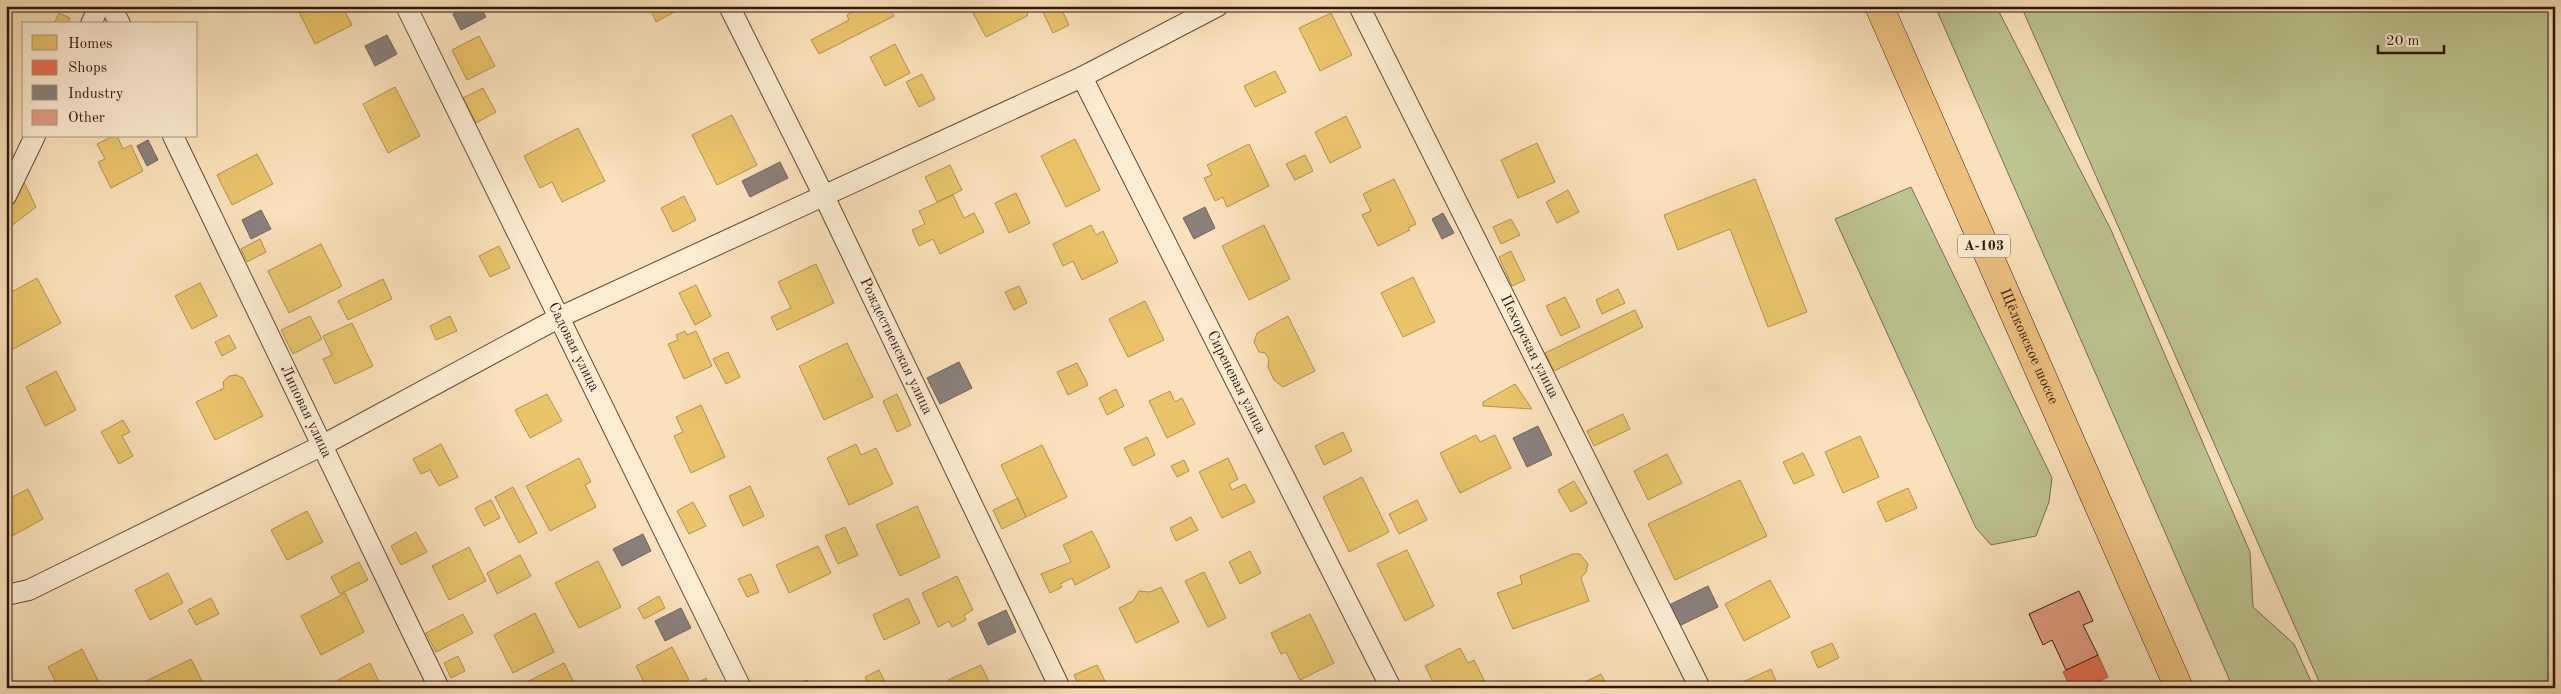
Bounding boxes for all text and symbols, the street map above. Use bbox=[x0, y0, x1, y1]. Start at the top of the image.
legend bbox=[22, 22, 198, 138]
scale bar bbox=[2378, 22, 2445, 54]
text: 20 m bbox=[2386, 34, 2420, 49]
text: Homes bbox=[68, 37, 113, 52]
text: Shops bbox=[68, 61, 107, 76]
text: Industry bbox=[68, 87, 124, 102]
text: Other bbox=[68, 111, 105, 126]
road number: А-103 bbox=[1958, 235, 2010, 258]
street label: Рождественская улица bbox=[857, 275, 935, 417]
street label: Щёлковское шоссе bbox=[1997, 286, 2061, 407]
street label: Пехорская улица bbox=[1497, 293, 1562, 401]
street label: Садовая улица bbox=[545, 300, 602, 395]
street label: Сиреневая улица bbox=[1204, 328, 1269, 437]
street label: Липовая улица bbox=[277, 363, 335, 461]

